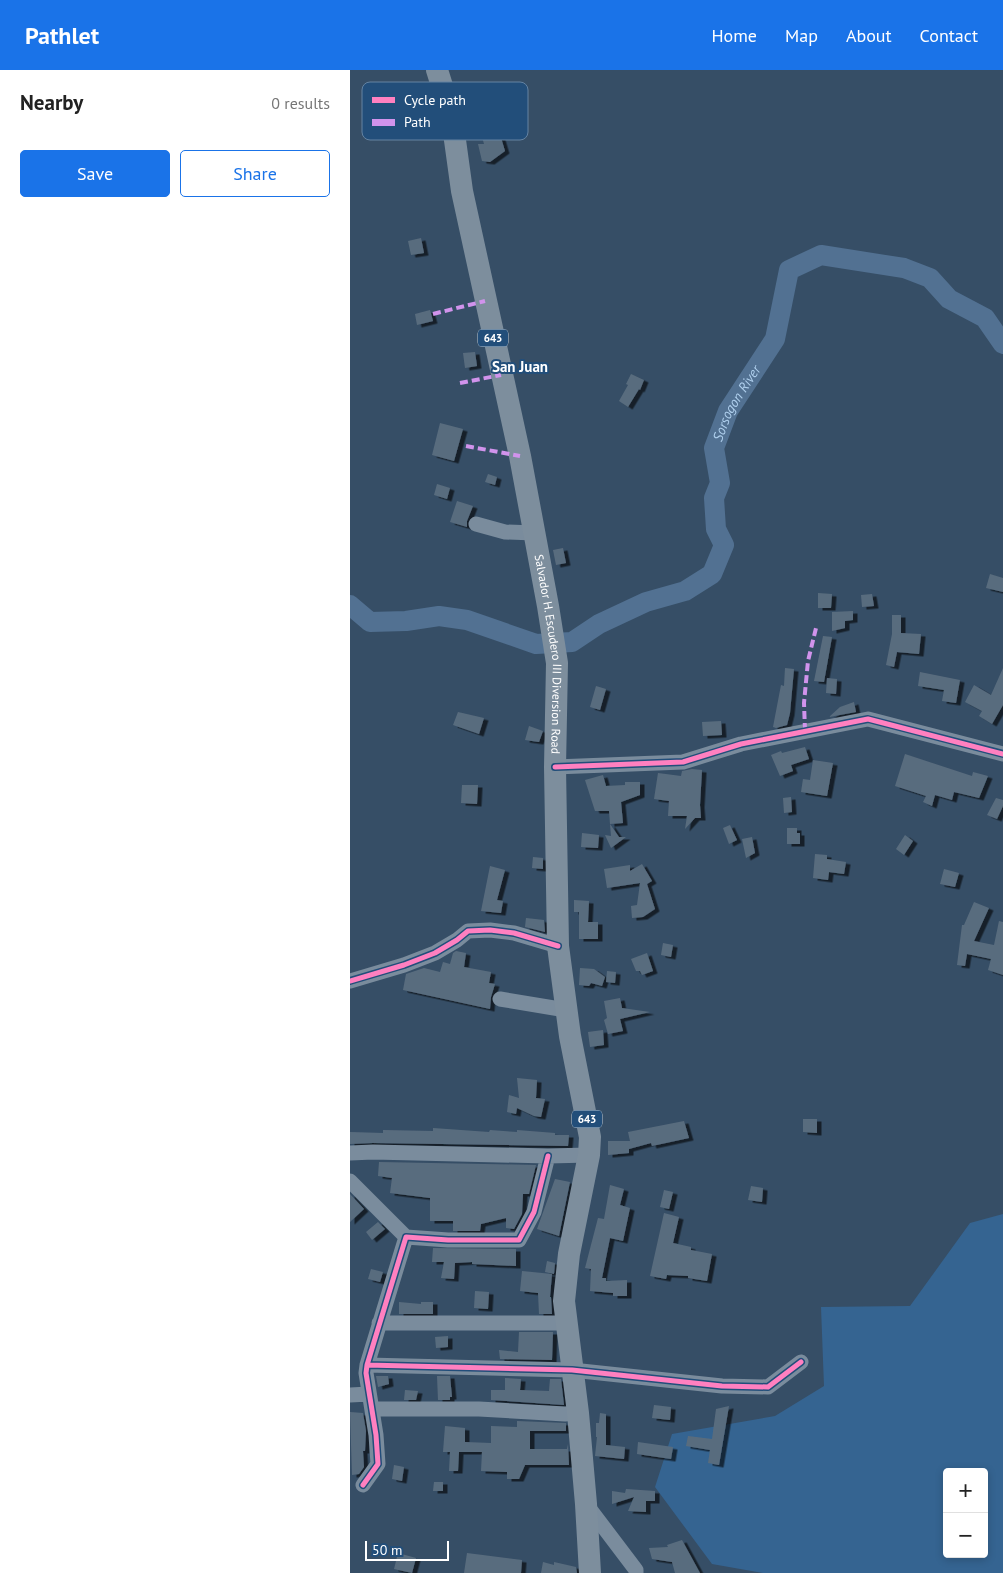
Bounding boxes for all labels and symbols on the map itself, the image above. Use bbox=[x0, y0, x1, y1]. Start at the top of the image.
legend bbox=[362, 82, 528, 140]
text: Cycle path bbox=[404, 91, 466, 109]
text: Path bbox=[404, 113, 431, 131]
road number: 643 bbox=[478, 330, 508, 346]
district label: San Juan bbox=[492, 357, 548, 376]
water label: Sorsogon River bbox=[708, 360, 765, 444]
street label: Salvador H. Escudero III Diversion Road bbox=[532, 553, 565, 754]
road number: 643 bbox=[572, 1110, 602, 1128]
scale bar bbox=[365, 1538, 449, 1561]

